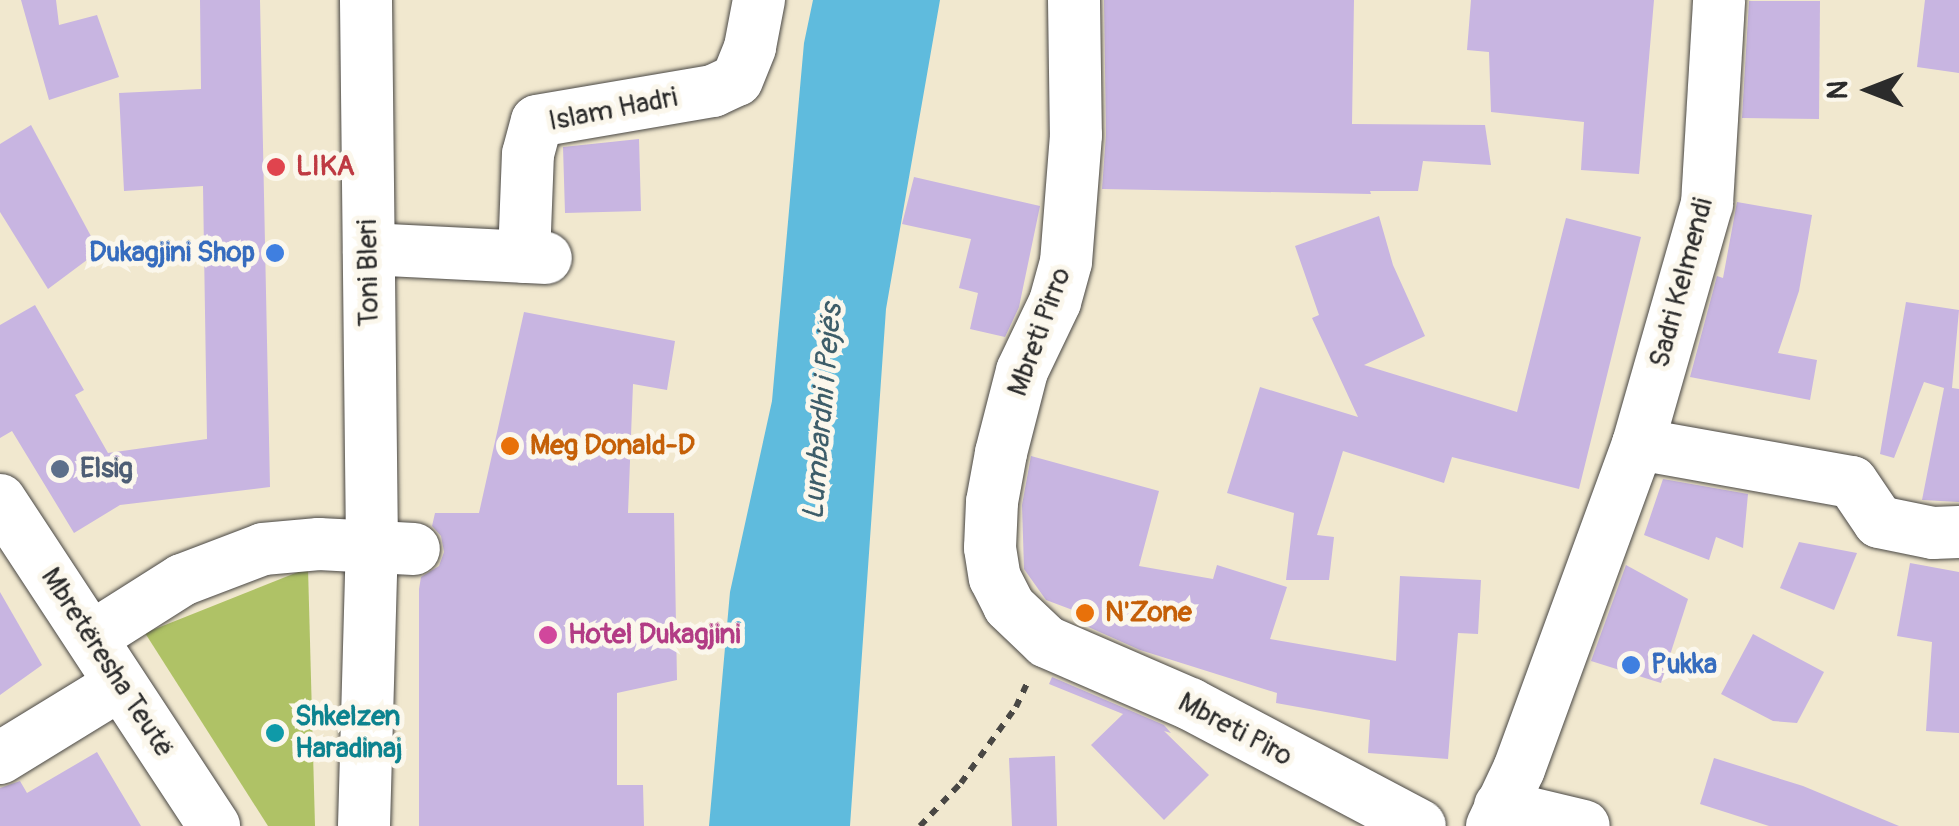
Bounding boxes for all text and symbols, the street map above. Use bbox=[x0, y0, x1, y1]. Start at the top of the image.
north arrow bbox=[1819, 40, 1919, 140]
street label: Islam Hadri bbox=[546, 81, 680, 139]
text: N bbox=[1821, 81, 1856, 99]
place label: LIKA bbox=[296, 150, 355, 184]
marker: LIKA bbox=[265, 156, 287, 178]
street label: Sadri Kelmendi bbox=[1643, 195, 1721, 371]
street label: Toni Bleri bbox=[351, 219, 387, 327]
place label: Dukagjini Shop bbox=[89, 236, 255, 270]
marker: Dukagjini Shop bbox=[264, 242, 286, 264]
street label: Mbreti Pirro bbox=[1001, 263, 1079, 401]
water label: Lumbardhi i Pejës bbox=[796, 302, 850, 522]
place label: Meg Donald-D bbox=[530, 429, 695, 463]
marker: Meg Donald-D bbox=[499, 435, 521, 457]
place label: Elsig bbox=[80, 452, 133, 486]
marker: Elsig bbox=[49, 458, 71, 480]
street label: Mbretëresha Teutë bbox=[33, 562, 181, 764]
place label: N'Zone bbox=[1105, 596, 1192, 630]
marker: N'Zone bbox=[1074, 602, 1096, 624]
place label: Hotel Dukagjini bbox=[568, 618, 740, 652]
marker: Hotel Dukagjini bbox=[537, 624, 559, 646]
place label: Pukka bbox=[1651, 648, 1717, 682]
marker: Pukka bbox=[1620, 654, 1642, 676]
street label: Mbreti Piro bbox=[1172, 686, 1298, 774]
place label: Shkelzen Haradinaj bbox=[295, 700, 402, 766]
marker: Shkelzen Haradinaj bbox=[264, 722, 286, 744]

